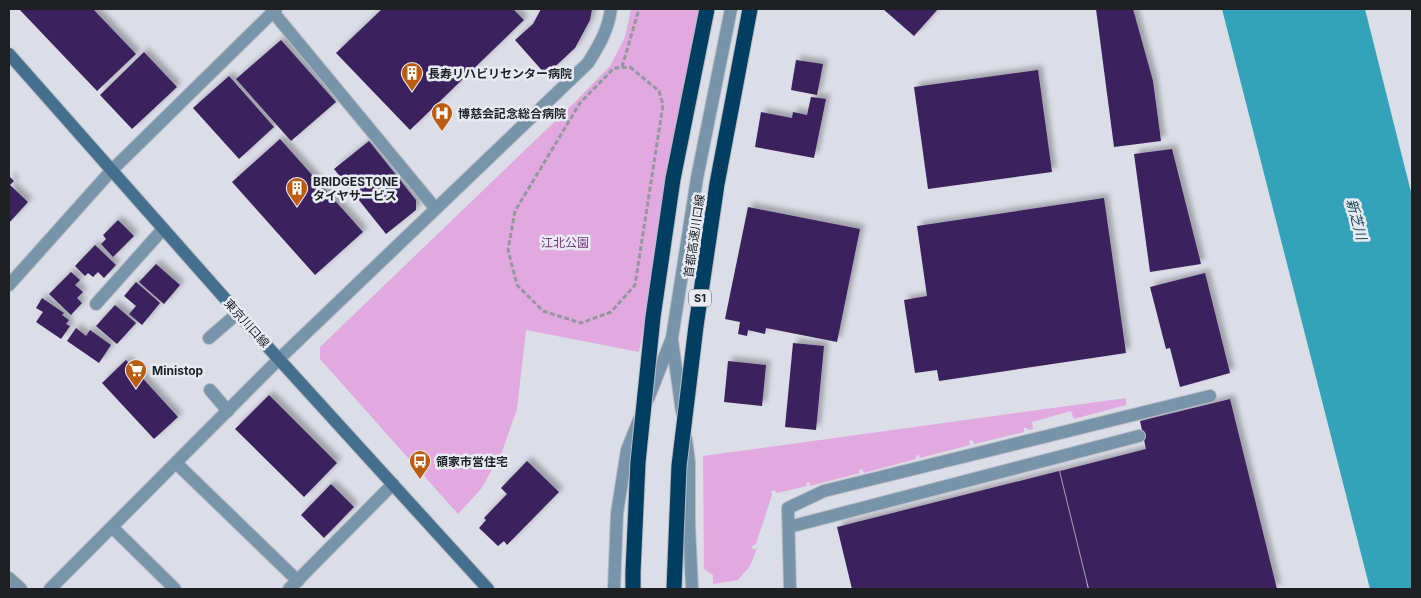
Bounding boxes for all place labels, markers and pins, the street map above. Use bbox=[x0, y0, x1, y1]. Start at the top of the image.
building icon: 長寿リハビリセンター病院 bbox=[400, 61, 424, 92]
place label: 長寿リハビリセンター病院 bbox=[428, 66, 572, 81]
hospital icon: 博慈会記念総合病院 bbox=[430, 101, 454, 132]
place label: 博慈会記念総合病院 bbox=[458, 106, 566, 121]
place label: BRIDGESTONE タイヤサービス bbox=[313, 174, 398, 203]
building icon: BRIDGESTONE タイヤサービス bbox=[285, 176, 309, 207]
supermarket icon: Ministop bbox=[124, 358, 148, 389]
place label: Ministop bbox=[152, 363, 204, 378]
bus stop icon: 領家市営住宅 bbox=[408, 449, 432, 480]
place label: 領家市営住宅 bbox=[436, 454, 508, 469]

